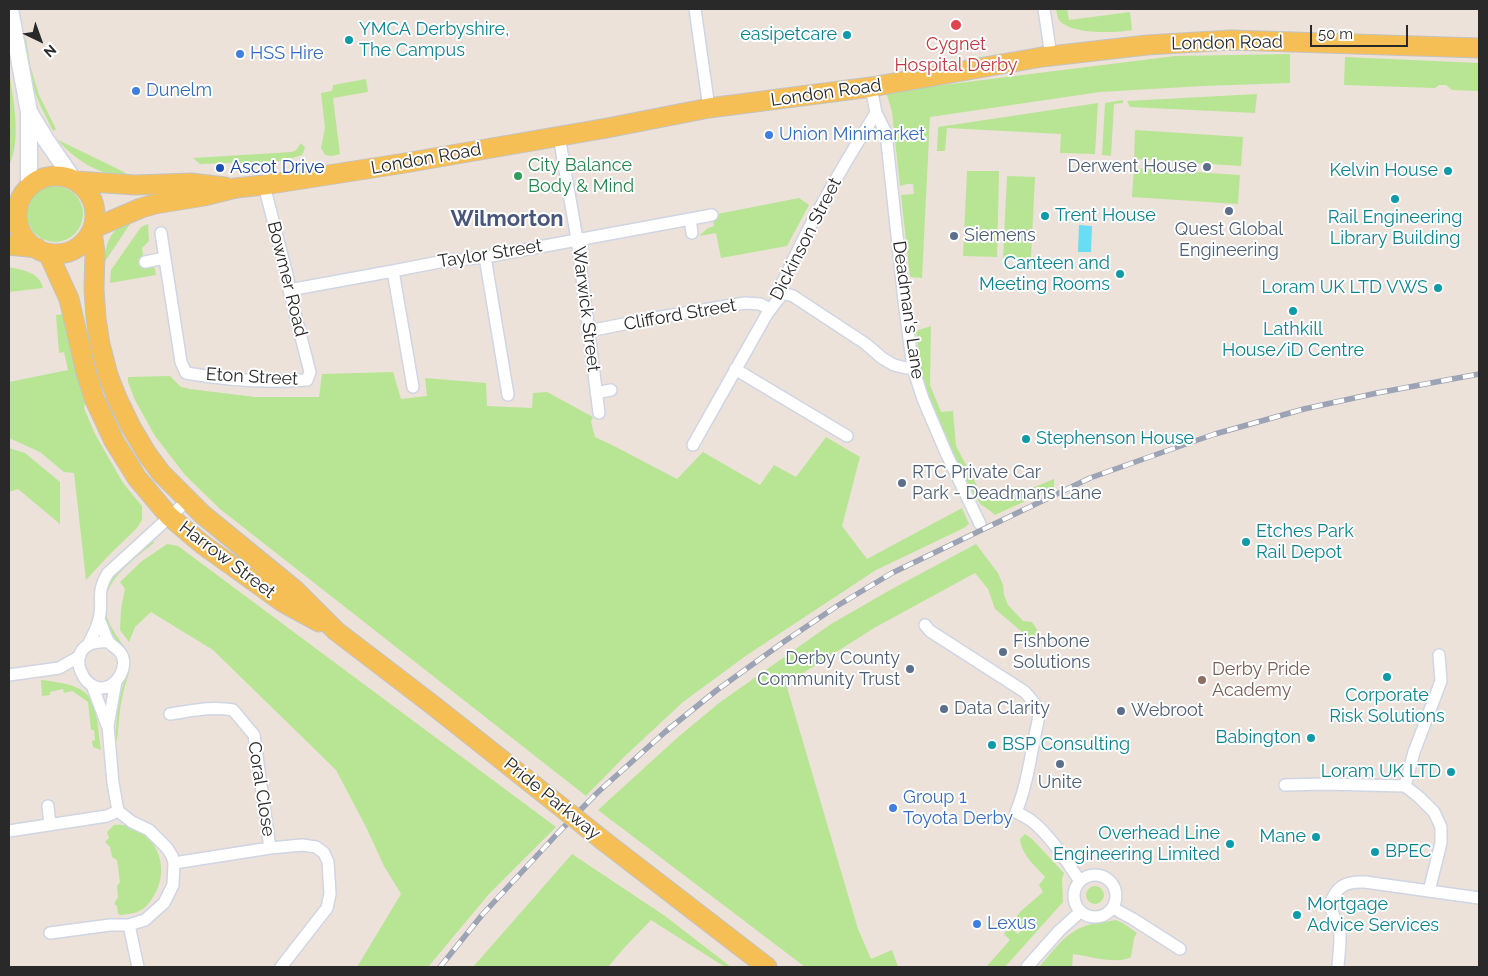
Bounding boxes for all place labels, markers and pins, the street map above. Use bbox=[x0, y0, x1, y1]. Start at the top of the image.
marker: Cygnet Hospital Derby bbox=[949, 18, 963, 32]
place label: YMCA Derbyshire, The Campus bbox=[359, 19, 509, 62]
place label: easipetcare bbox=[740, 24, 837, 46]
marker: easipetcare bbox=[841, 29, 853, 41]
marker: YMCA Derbyshire, The Campus bbox=[343, 34, 355, 46]
place label: Cygnet Hospital Derby bbox=[894, 34, 1018, 76]
place label: HSS Hire bbox=[250, 43, 324, 65]
marker: HSS Hire bbox=[234, 48, 246, 60]
place label: Dunelm bbox=[146, 80, 212, 102]
marker: Dunelm bbox=[130, 85, 142, 97]
place label: Union Minimarket bbox=[779, 124, 925, 146]
marker: Union Minimarket bbox=[763, 129, 775, 141]
place label: City Balance Body & Mind bbox=[528, 155, 634, 198]
place label: Derwent House bbox=[1068, 156, 1197, 178]
place label: Ascot Drive bbox=[230, 157, 325, 179]
place label: Kelvin House bbox=[1329, 160, 1438, 182]
marker: Derwent House bbox=[1201, 161, 1213, 173]
marker: Ascot Drive bbox=[214, 162, 226, 174]
marker: Kelvin House bbox=[1442, 165, 1454, 177]
marker: City Balance Body & Mind bbox=[512, 170, 524, 182]
marker: Rail Engineering Library Building bbox=[1389, 193, 1401, 205]
place label: Trent House bbox=[1055, 205, 1156, 227]
marker: Quest Global Engineering bbox=[1223, 205, 1235, 217]
place label: Rail Engineering Library Building bbox=[1328, 207, 1462, 250]
marker: Trent House bbox=[1039, 210, 1051, 222]
place label: Quest Global Engineering bbox=[1175, 219, 1283, 262]
place label: Siemens bbox=[964, 225, 1036, 247]
marker: Siemens bbox=[948, 230, 960, 242]
place label: Canteen and Meeting Rooms bbox=[979, 253, 1110, 296]
marker: Canteen and Meeting Rooms bbox=[1114, 268, 1126, 280]
place label: Loram UK LTD VWS bbox=[1261, 277, 1428, 299]
marker: Loram UK LTD VWS bbox=[1432, 282, 1444, 294]
marker: Lathkill House/iD Centre bbox=[1287, 305, 1299, 317]
place label: Lathkill House/iD Centre bbox=[1222, 319, 1364, 362]
place label: Stephenson House bbox=[1036, 428, 1194, 450]
marker: Stephenson House bbox=[1020, 433, 1032, 445]
place label: RTC Private Car Park - Deadmans Lane bbox=[912, 462, 1101, 504]
marker: RTC Private Car Park - Deadmans Lane bbox=[896, 477, 908, 489]
place label: Etches Park Rail Depot bbox=[1256, 521, 1354, 564]
marker: Etches Park Rail Depot bbox=[1240, 536, 1252, 548]
place label: Fishbone Solutions bbox=[1013, 631, 1090, 674]
marker: Fishbone Solutions bbox=[997, 646, 1009, 658]
place label: Derby County Community Trust bbox=[757, 648, 900, 691]
place label: Derby Pride Academy bbox=[1212, 659, 1310, 702]
marker: Derby County Community Trust bbox=[904, 663, 916, 675]
marker: Corporate Risk Solutions bbox=[1381, 671, 1393, 683]
marker: Derby Pride Academy bbox=[1196, 674, 1208, 686]
place label: Corporate Risk Solutions bbox=[1329, 685, 1445, 728]
place label: Data Clarity bbox=[954, 698, 1050, 720]
place label: Webroot bbox=[1131, 700, 1204, 722]
marker: Data Clarity bbox=[938, 703, 950, 715]
marker: Webroot bbox=[1115, 705, 1127, 717]
place label: Babington bbox=[1215, 727, 1301, 749]
marker: Babington bbox=[1305, 732, 1317, 744]
place label: BSP Consulting bbox=[1002, 734, 1130, 756]
marker: BSP Consulting bbox=[986, 739, 998, 751]
marker: Unite bbox=[1054, 758, 1066, 770]
place label: Loram UK LTD bbox=[1321, 761, 1441, 783]
marker: Loram UK LTD bbox=[1445, 766, 1457, 778]
place label: Unite bbox=[1038, 772, 1082, 794]
place label: Group 1 Toyota Derby bbox=[903, 787, 1013, 830]
marker: Group 1 Toyota Derby bbox=[887, 802, 899, 814]
place label: Overhead Line Engineering Limited bbox=[1053, 823, 1220, 866]
place label: Mane bbox=[1259, 826, 1306, 848]
marker: Mane bbox=[1310, 831, 1322, 843]
marker: Overhead Line Engineering Limited bbox=[1224, 838, 1236, 850]
place label: BPEC bbox=[1385, 841, 1431, 863]
marker: BPEC bbox=[1369, 846, 1381, 858]
place label: Mortgage Advice Services bbox=[1307, 894, 1439, 936]
marker: Mortgage Advice Services bbox=[1291, 909, 1303, 921]
place label: Lexus bbox=[987, 913, 1036, 935]
marker: Lexus bbox=[971, 918, 983, 930]

